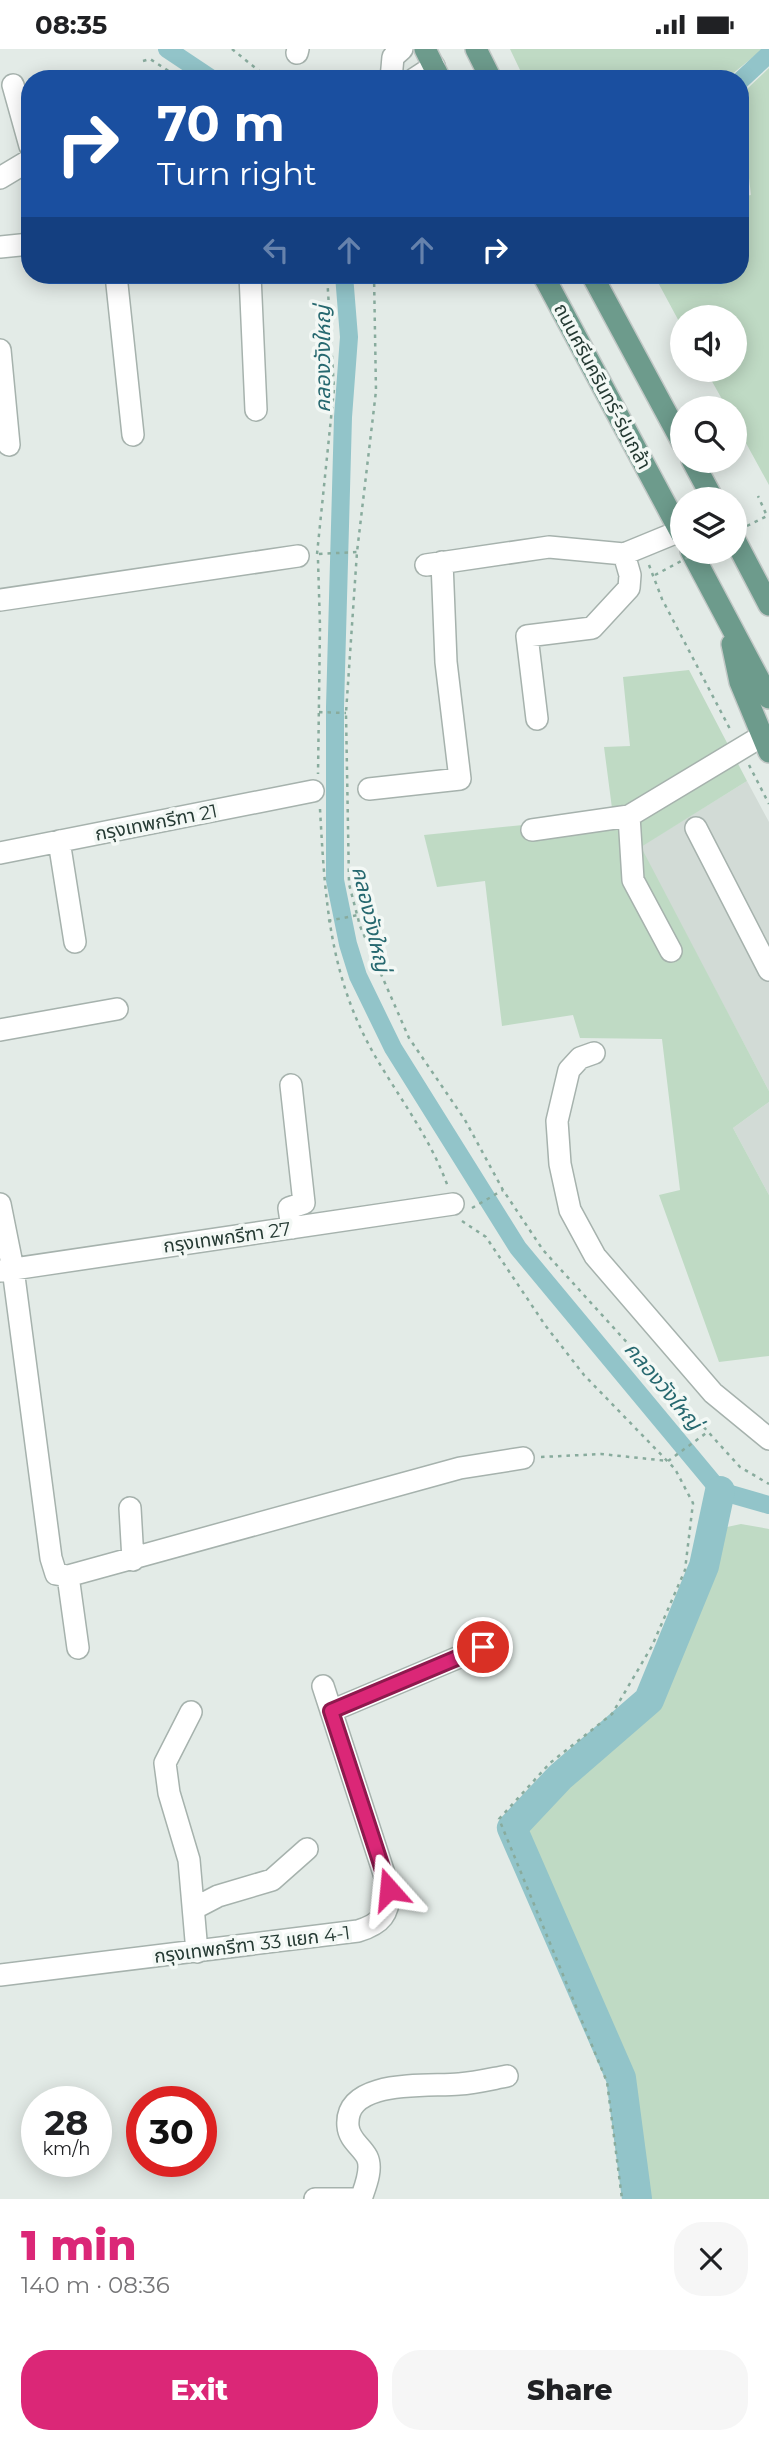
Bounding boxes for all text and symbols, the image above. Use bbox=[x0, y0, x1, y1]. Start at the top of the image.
text: 08:35 bbox=[35, 9, 107, 41]
text: 70 m bbox=[157, 94, 285, 153]
icon: right bbox=[42, 98, 133, 189]
text: Turn right bbox=[157, 154, 317, 193]
icon: left bbox=[257, 231, 295, 269]
icon: ahead bbox=[330, 231, 368, 269]
icon: ahead bbox=[403, 231, 441, 269]
icon: right bbox=[476, 231, 514, 269]
street label: ถนนศรีนครินทร์-ร่มเกล้า bbox=[549, 299, 656, 473]
water label: คลองวังใหญ่ bbox=[310, 302, 335, 413]
map controls bbox=[670, 305, 747, 564]
button: sound bbox=[670, 305, 747, 382]
button: search bbox=[670, 396, 747, 473]
button: layers bbox=[670, 487, 747, 564]
street label: กรุงเทพกรีฑา 21 bbox=[93, 799, 219, 846]
water label: คลองวังใหญ่ bbox=[347, 864, 396, 977]
street label: กรุงเทพกรีฑา 27 bbox=[162, 1217, 292, 1258]
water label: คลองวังใหญ่ bbox=[619, 1337, 709, 1437]
pin bbox=[453, 1617, 513, 1677]
icon: arrive bbox=[464, 1628, 502, 1666]
position arrow bbox=[352, 1852, 426, 1926]
street label: กรุงเทพกรีฑา 33 แยก 4-1 bbox=[153, 1921, 351, 1968]
speed limit sign: 30 bbox=[126, 2086, 217, 2177]
text: 28 bbox=[45, 2101, 88, 2144]
text: km/h bbox=[42, 2138, 91, 2160]
text: 1 min bbox=[21, 2219, 137, 2271]
button: close bbox=[674, 2222, 748, 2296]
text: 140 m · 08:36 bbox=[21, 2271, 170, 2299]
button: Exit bbox=[21, 2350, 378, 2430]
button: Share bbox=[392, 2350, 748, 2430]

